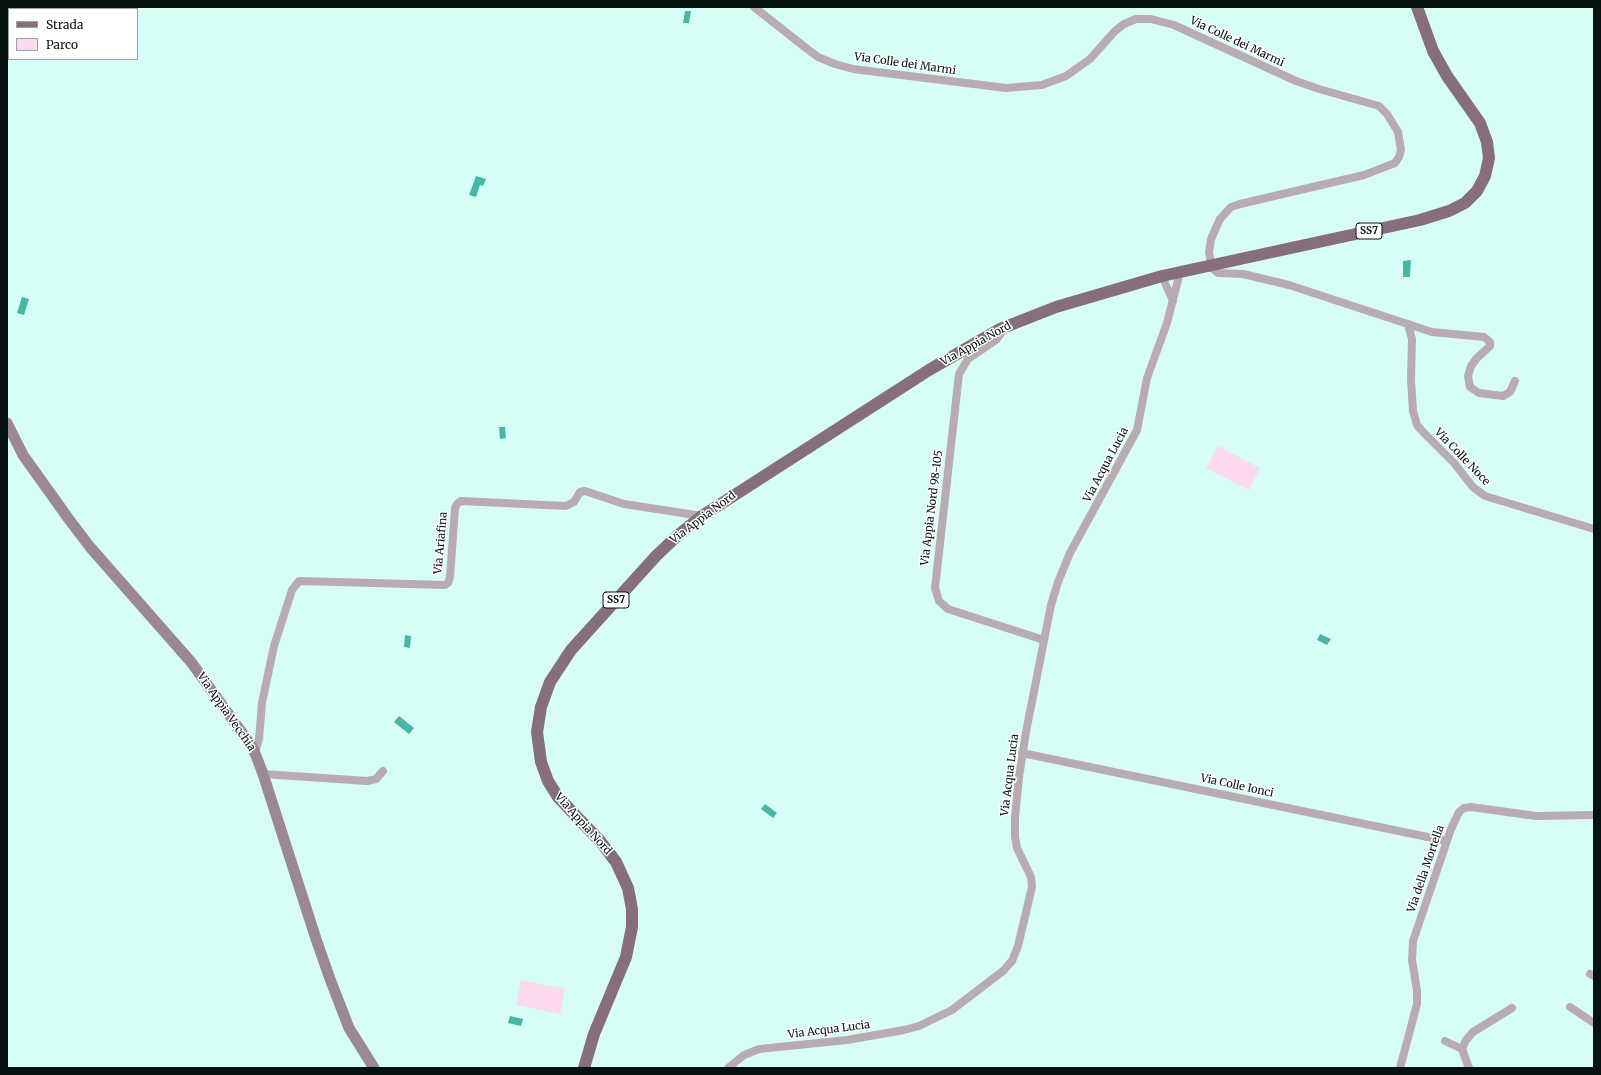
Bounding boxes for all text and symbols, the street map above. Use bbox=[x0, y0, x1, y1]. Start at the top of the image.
legend bbox=[8, 8, 138, 60]
street label: Via Colle dei Marmi bbox=[1188, 14, 1286, 70]
text: Strada bbox=[46, 17, 83, 32]
text: Parco bbox=[46, 37, 78, 52]
street label: Via Colle dei Marmi bbox=[853, 50, 957, 78]
road number: SS7 bbox=[1356, 223, 1382, 239]
street label: Via Appia Nord bbox=[938, 319, 1014, 369]
street label: Via Acqua Lucia bbox=[1081, 425, 1131, 505]
street label: Via Colle Noce bbox=[1431, 426, 1493, 488]
street label: Via Appia Nord 98-105 bbox=[918, 449, 946, 567]
street label: Via Appia Nord bbox=[668, 489, 738, 547]
street label: Via Ariafina bbox=[432, 511, 450, 575]
road number: SS7 bbox=[603, 592, 629, 608]
street label: Via Appia Vecchia bbox=[194, 670, 258, 754]
street label: Via Acqua Lucia bbox=[998, 733, 1022, 817]
street label: Via Colle Ionci bbox=[1199, 772, 1275, 800]
street label: Via Appia Nord bbox=[552, 790, 614, 858]
street label: Via della Mortella bbox=[1405, 823, 1447, 915]
street label: Via Acqua Lucia bbox=[787, 1018, 871, 1042]

